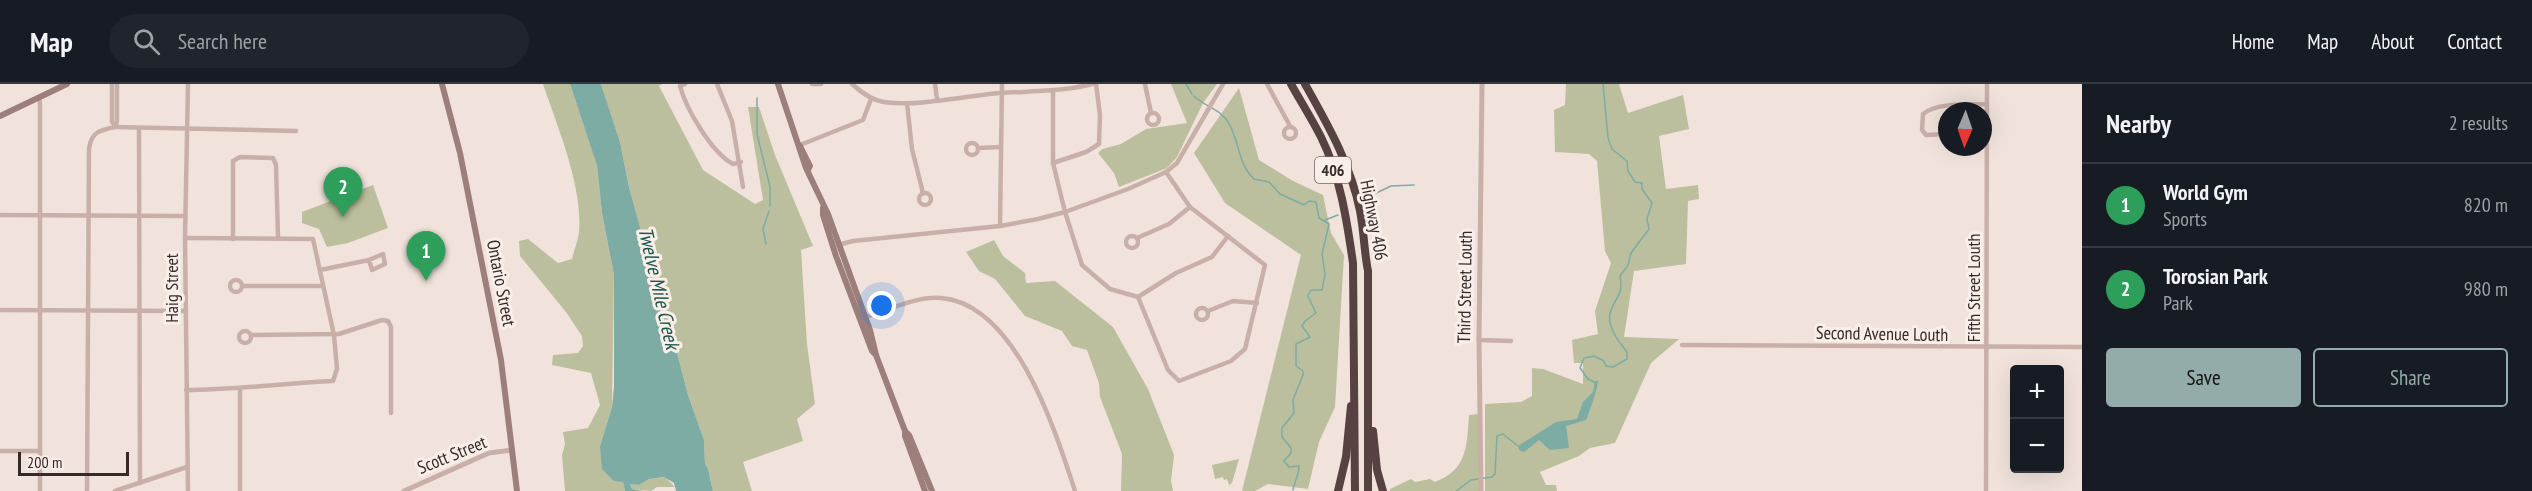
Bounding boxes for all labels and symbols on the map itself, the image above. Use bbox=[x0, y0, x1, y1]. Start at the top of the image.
north arrow bbox=[1938, 102, 1992, 156]
road number: 406 bbox=[1315, 157, 1351, 183]
pin: 2 bbox=[324, 168, 362, 217]
street label: Highway 406 bbox=[1355, 178, 1394, 262]
water label: Twelve Mile Creek bbox=[632, 224, 686, 354]
street label: Third Street Louth bbox=[1452, 230, 1477, 344]
pin: 1 bbox=[406, 232, 446, 281]
street label: Fifth Street Louth bbox=[1962, 234, 1985, 342]
street label: Ontario Street bbox=[482, 238, 521, 328]
street label: Haig Street bbox=[160, 253, 183, 323]
your location bbox=[867, 291, 896, 320]
street label: Second Avenue Louth bbox=[1816, 321, 1948, 346]
street label: Scott Street bbox=[414, 430, 490, 479]
scale bar bbox=[18, 449, 129, 476]

